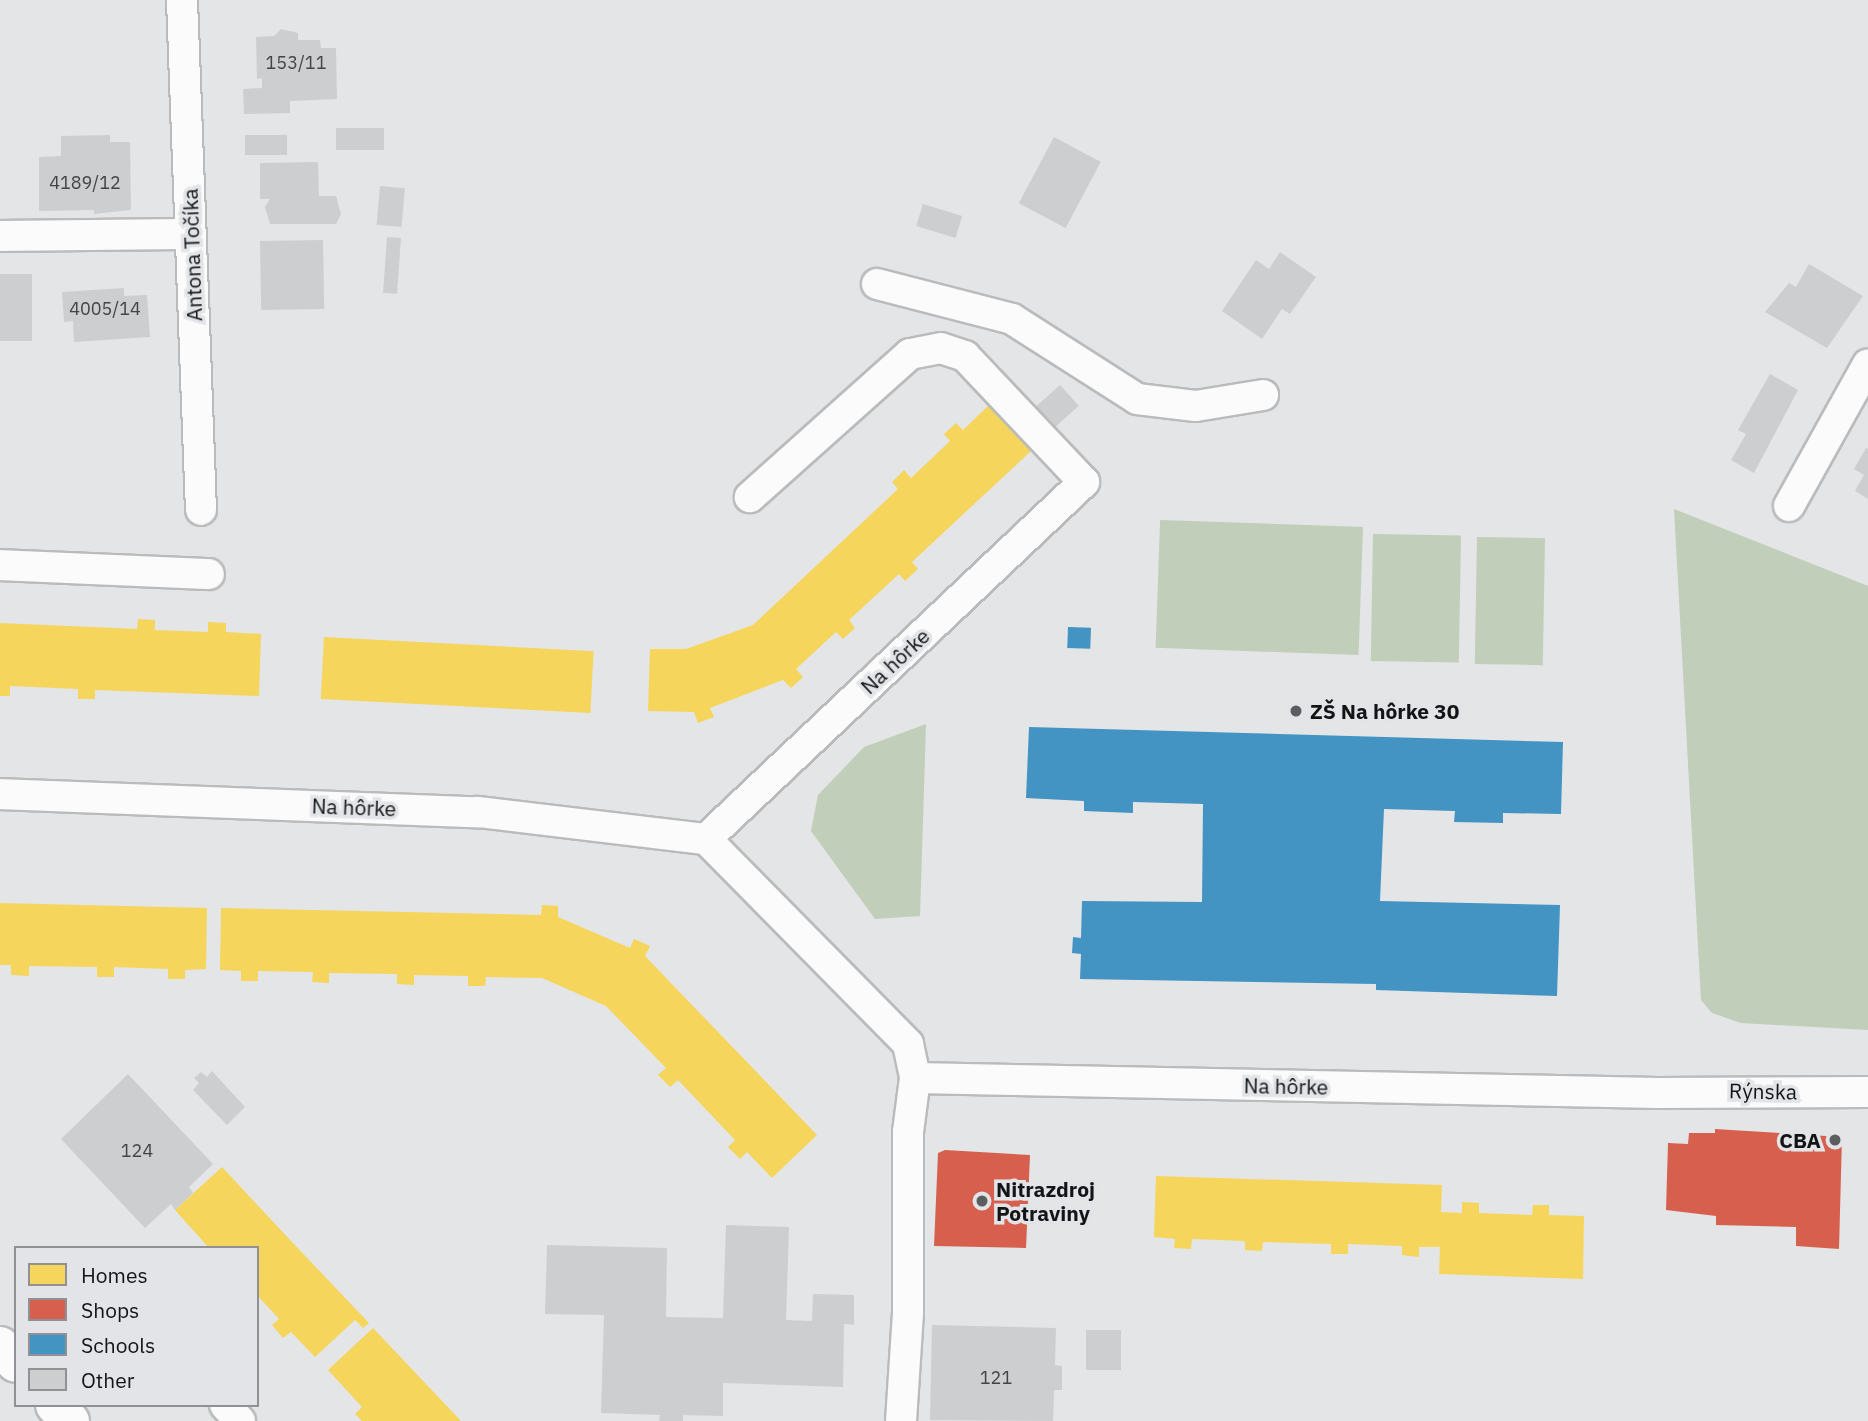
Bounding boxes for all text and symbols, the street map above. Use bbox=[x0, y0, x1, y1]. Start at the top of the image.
house number: 153/11 bbox=[266, 52, 326, 74]
house number: 4189/12 bbox=[49, 172, 121, 194]
street label: Antona Točíka bbox=[177, 188, 207, 322]
house number: 4005/14 bbox=[69, 298, 141, 320]
street label: Na hôrke bbox=[855, 623, 935, 699]
place label: ZŠ Na hôrke 30 bbox=[1310, 698, 1459, 724]
marker: ZŠ Na hôrke 30 bbox=[1288, 703, 1304, 719]
street label: Na hôrke bbox=[311, 793, 397, 821]
street label: Na hôrke bbox=[1243, 1073, 1329, 1099]
street label: Rýnska bbox=[1729, 1078, 1797, 1104]
place label: CBA bbox=[1779, 1127, 1821, 1153]
marker: CBA bbox=[1827, 1132, 1843, 1148]
house number: 124 bbox=[121, 1140, 153, 1162]
place label: Nitrazdroj Potraviny bbox=[996, 1176, 1095, 1226]
marker: Nitrazdroj Potraviny bbox=[974, 1193, 990, 1209]
legend bbox=[14, 1246, 259, 1407]
text: Homes bbox=[81, 1261, 148, 1289]
text: Shops bbox=[81, 1296, 139, 1324]
text: Schools bbox=[81, 1331, 155, 1359]
text: Other bbox=[81, 1366, 134, 1394]
house number: 121 bbox=[980, 1367, 1012, 1389]

